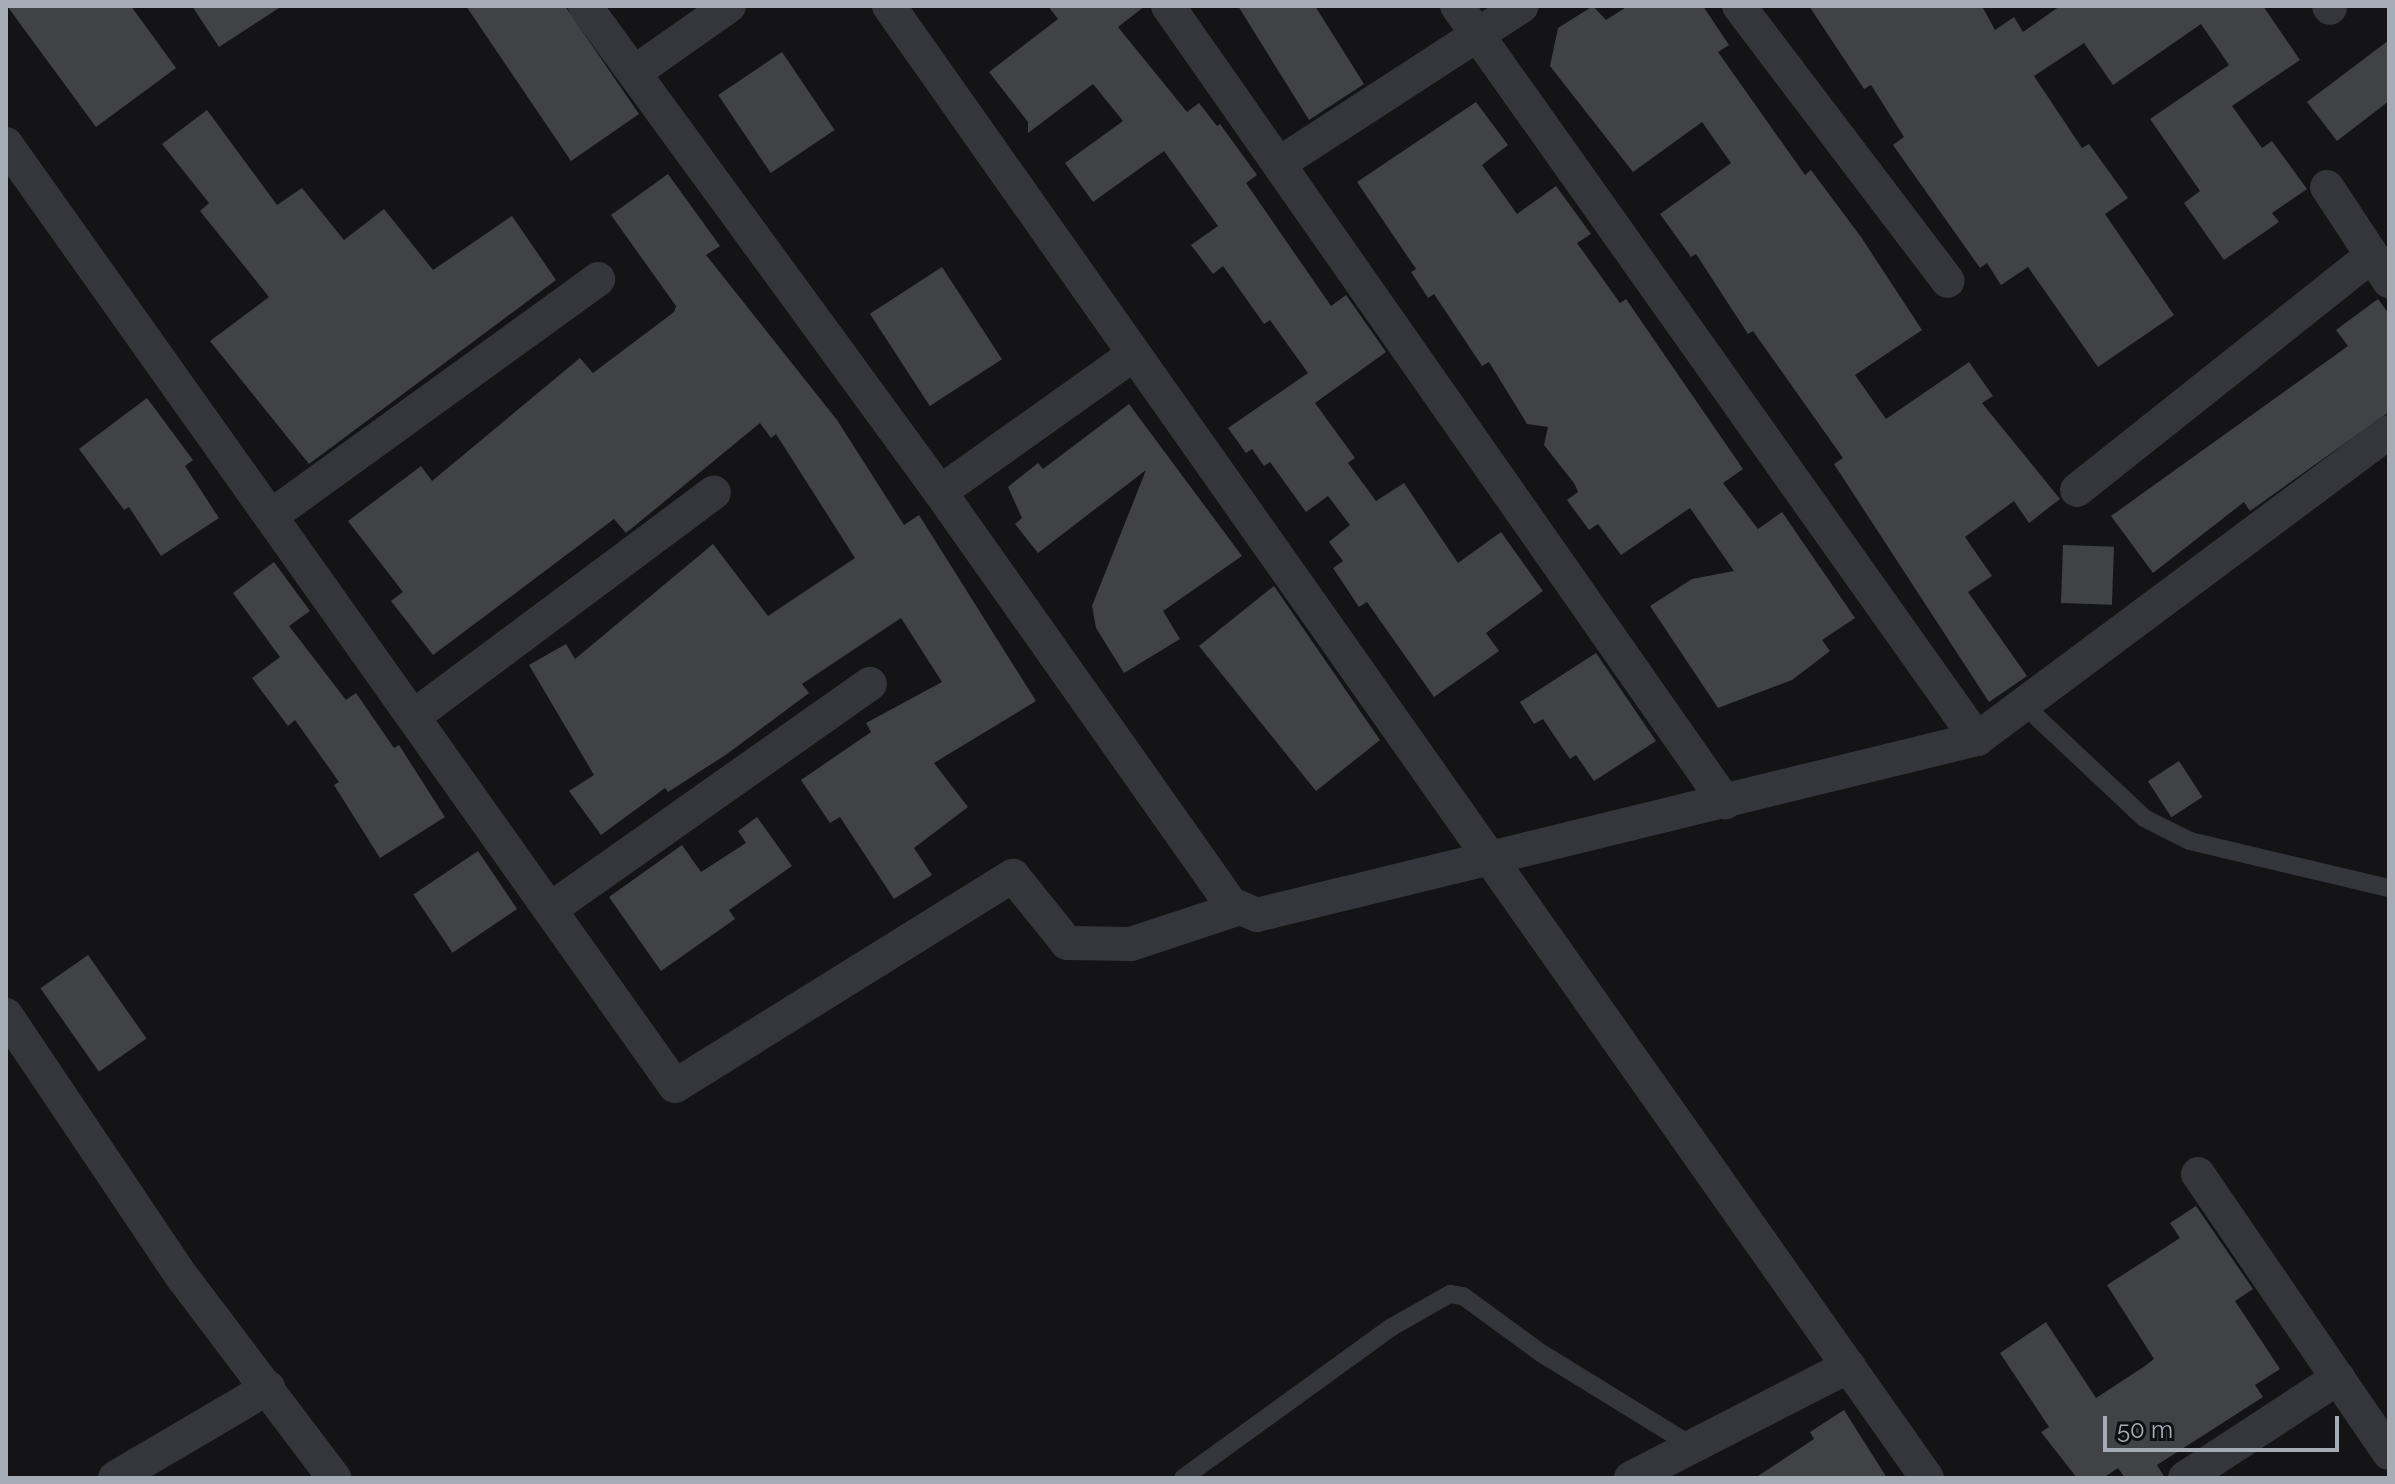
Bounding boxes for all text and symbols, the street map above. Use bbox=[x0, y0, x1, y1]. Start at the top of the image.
scale bar bbox=[2107, 1400, 2343, 1450]
text: 50 m bbox=[2117, 1415, 2173, 1444]

